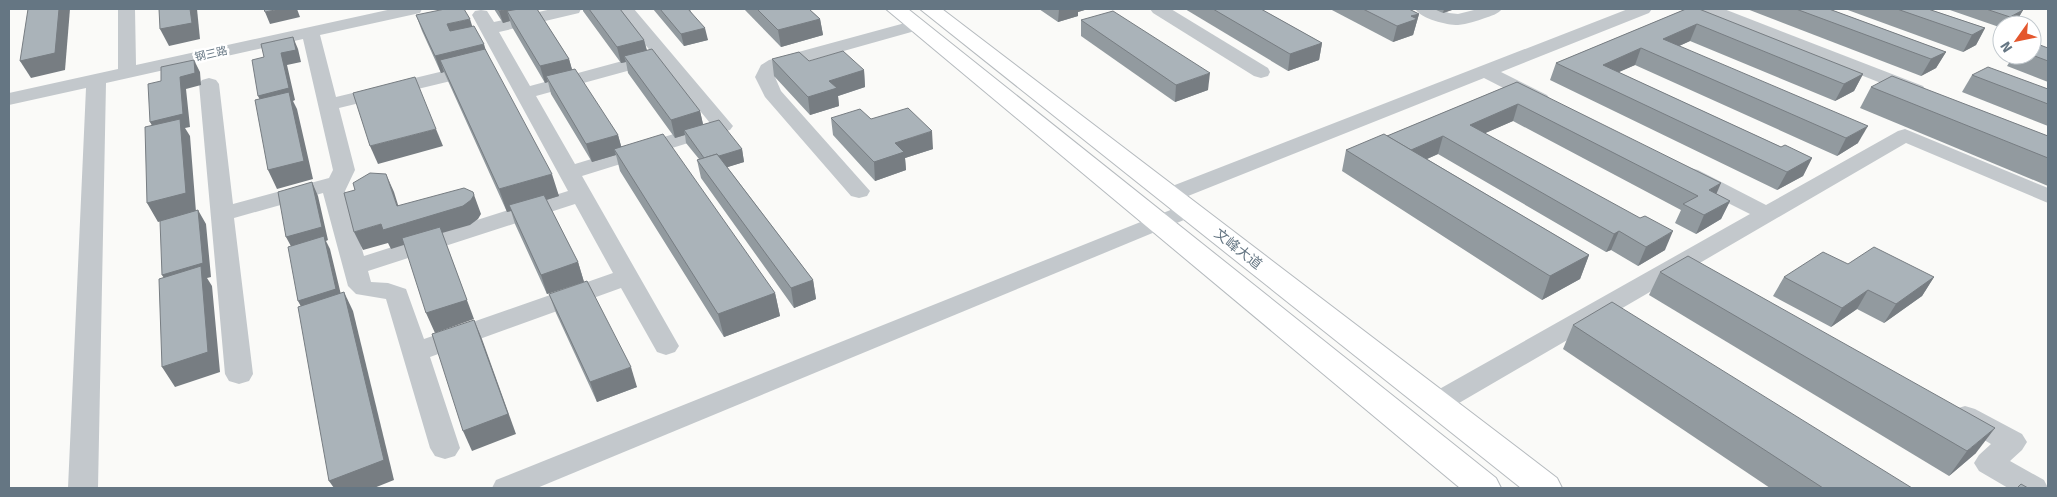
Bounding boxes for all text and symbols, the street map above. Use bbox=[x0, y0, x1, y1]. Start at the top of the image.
north arrow bbox=[1992, 15, 2042, 65]
text: N bbox=[1997, 38, 2016, 56]
street label: 钢三路 bbox=[193, 44, 229, 64]
street label: 文峰大道 bbox=[1211, 225, 1265, 273]

